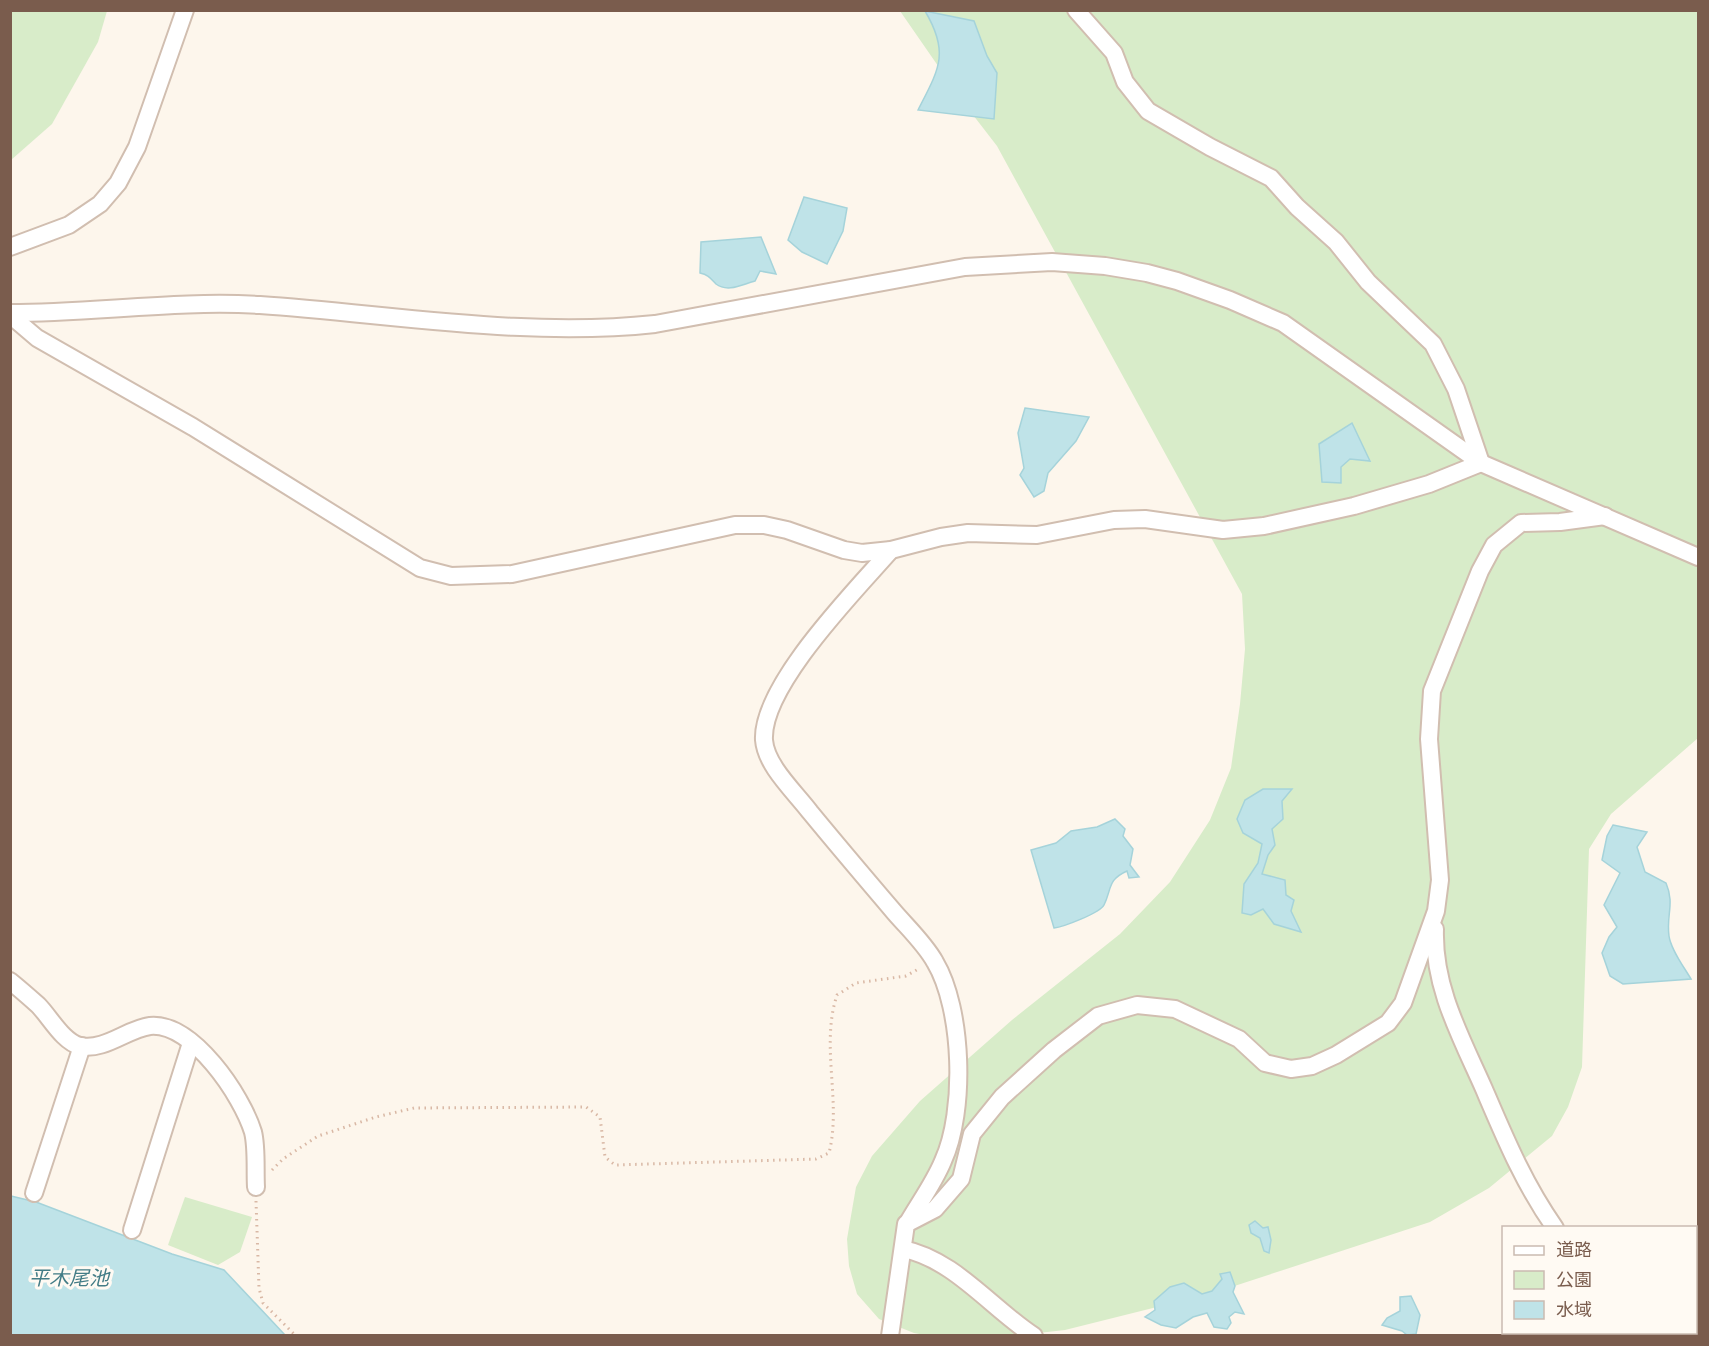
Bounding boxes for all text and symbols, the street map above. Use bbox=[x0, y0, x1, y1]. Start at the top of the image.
legend bbox=[1502, 1226, 1697, 1334]
text: 道路 bbox=[1556, 1239, 1592, 1260]
water label: 平木尾池 bbox=[29, 1266, 111, 1290]
text: 公園 bbox=[1556, 1269, 1592, 1290]
text: 水域 bbox=[1556, 1299, 1592, 1320]

